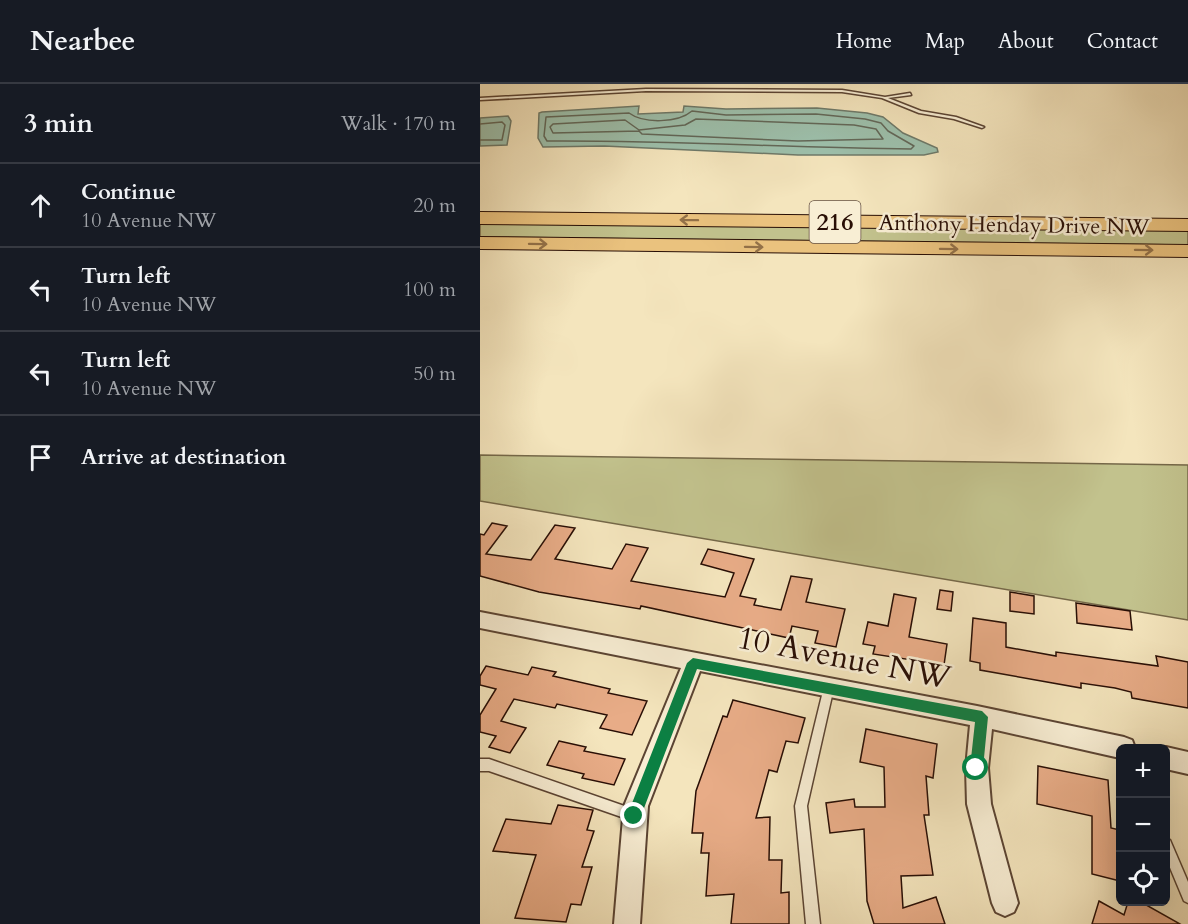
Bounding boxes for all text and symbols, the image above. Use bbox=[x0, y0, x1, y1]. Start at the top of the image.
text: Nearbee bbox=[30, 22, 135, 60]
text: Home bbox=[836, 27, 892, 56]
text: Map bbox=[925, 27, 965, 56]
text: About bbox=[998, 27, 1054, 56]
text: Contact bbox=[1087, 27, 1158, 56]
text: 3 min bbox=[24, 106, 93, 141]
text: Walk · 170 m bbox=[341, 110, 456, 137]
text: Continue bbox=[81, 177, 176, 207]
icon: ahead bbox=[24, 189, 57, 222]
text: 20 m bbox=[413, 192, 456, 219]
road number: 216 bbox=[810, 201, 860, 243]
text: 10 Avenue NW bbox=[81, 207, 216, 234]
street label: Anthony Henday Drive NW bbox=[878, 208, 1150, 242]
one-way arrow bbox=[679, 214, 699, 226]
one-way arrow bbox=[528, 238, 548, 250]
one-way arrow bbox=[744, 241, 764, 253]
one-way arrow bbox=[939, 243, 959, 255]
one-way arrow bbox=[1134, 245, 1154, 256]
text: Turn left bbox=[81, 261, 170, 291]
icon: left bbox=[24, 273, 57, 306]
text: 100 m bbox=[403, 276, 456, 303]
text: 10 Avenue NW bbox=[81, 291, 216, 318]
text: Turn left bbox=[81, 345, 170, 375]
icon: left bbox=[24, 357, 57, 390]
text: 50 m bbox=[413, 360, 456, 387]
text: 10 Avenue NW bbox=[81, 375, 216, 402]
icon: arrive bbox=[24, 441, 57, 474]
text: Arrive at destination bbox=[81, 442, 286, 472]
street label: 10 Avenue NW bbox=[734, 616, 955, 700]
map controls bbox=[1116, 744, 1170, 906]
button: + bbox=[1116, 744, 1170, 798]
route start bbox=[962, 754, 988, 780]
button: − bbox=[1116, 798, 1170, 852]
route end bbox=[620, 802, 646, 828]
button: locate bbox=[1116, 852, 1170, 906]

